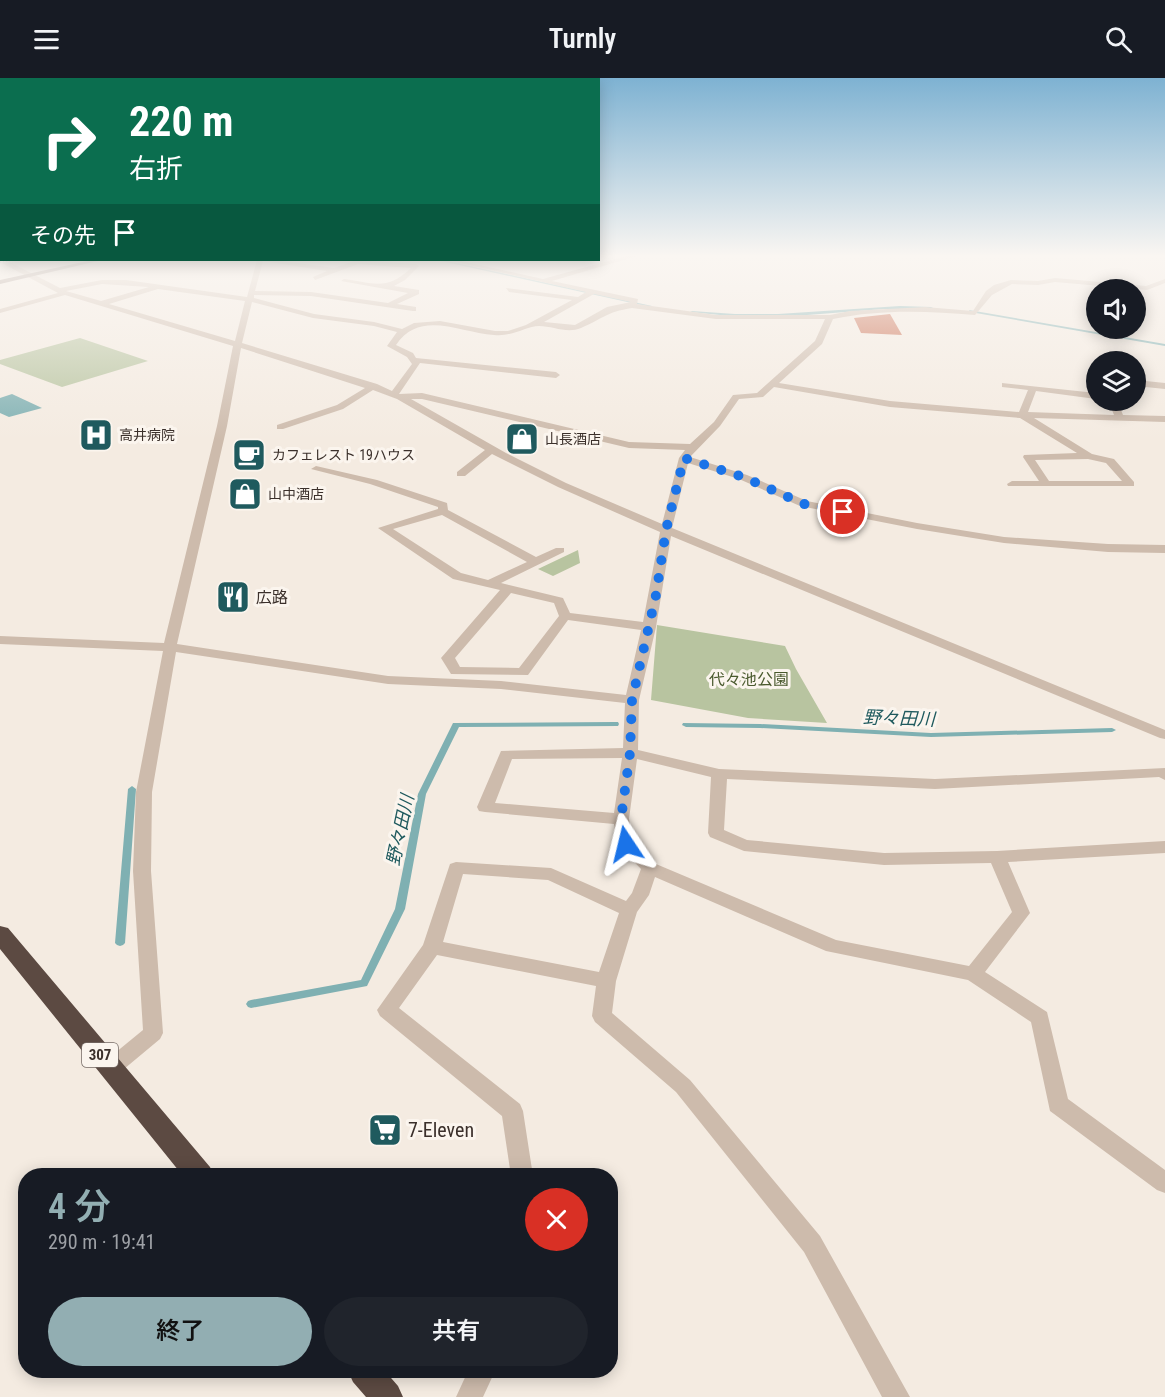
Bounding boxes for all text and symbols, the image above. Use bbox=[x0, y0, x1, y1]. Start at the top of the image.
icon: menu bbox=[30, 23, 63, 56]
text: Turnly bbox=[549, 23, 616, 55]
icon: search bbox=[1102, 23, 1135, 56]
text: 220 m bbox=[129, 97, 234, 146]
icon: right bbox=[30, 102, 108, 180]
text: 右折 bbox=[129, 153, 183, 185]
icon: arrive bbox=[108, 216, 141, 249]
text: その先 bbox=[30, 223, 96, 248]
map controls bbox=[1086, 279, 1146, 411]
button: sound bbox=[1086, 279, 1146, 339]
button: layers bbox=[1086, 351, 1146, 411]
hospital icon: 高井病院 bbox=[78, 417, 114, 453]
shop icon: 山長酒店 bbox=[504, 421, 540, 457]
place label: 高井病院 bbox=[119, 427, 175, 443]
place label: 山長酒店 bbox=[545, 431, 601, 447]
cafe icon: カフェレスト 19ハウス bbox=[231, 437, 267, 473]
place label: カフェレスト 19ハウス bbox=[272, 447, 415, 463]
shop icon: 山中酒店 bbox=[227, 476, 263, 512]
place label: 山中酒店 bbox=[268, 486, 324, 502]
pin bbox=[817, 486, 868, 537]
icon: arrive bbox=[826, 495, 859, 528]
restaurant icon: 広路 bbox=[215, 579, 251, 615]
place label: 広路 bbox=[256, 588, 288, 607]
park label: 代々池公園 bbox=[709, 670, 789, 689]
water label: 野々田川 bbox=[863, 706, 937, 730]
water label: 野々田川 bbox=[382, 791, 418, 867]
position arrow bbox=[594, 812, 658, 876]
road number: 307 bbox=[82, 1043, 118, 1067]
supermarket icon: 7-Eleven bbox=[367, 1112, 403, 1148]
place label: 7-Eleven bbox=[408, 1118, 474, 1142]
text: 4 分 bbox=[48, 1186, 110, 1228]
button: close bbox=[525, 1188, 588, 1251]
text: 290 m · 19:41 bbox=[48, 1230, 155, 1254]
button: 終了 bbox=[48, 1297, 312, 1366]
button: 共有 bbox=[324, 1297, 588, 1366]

